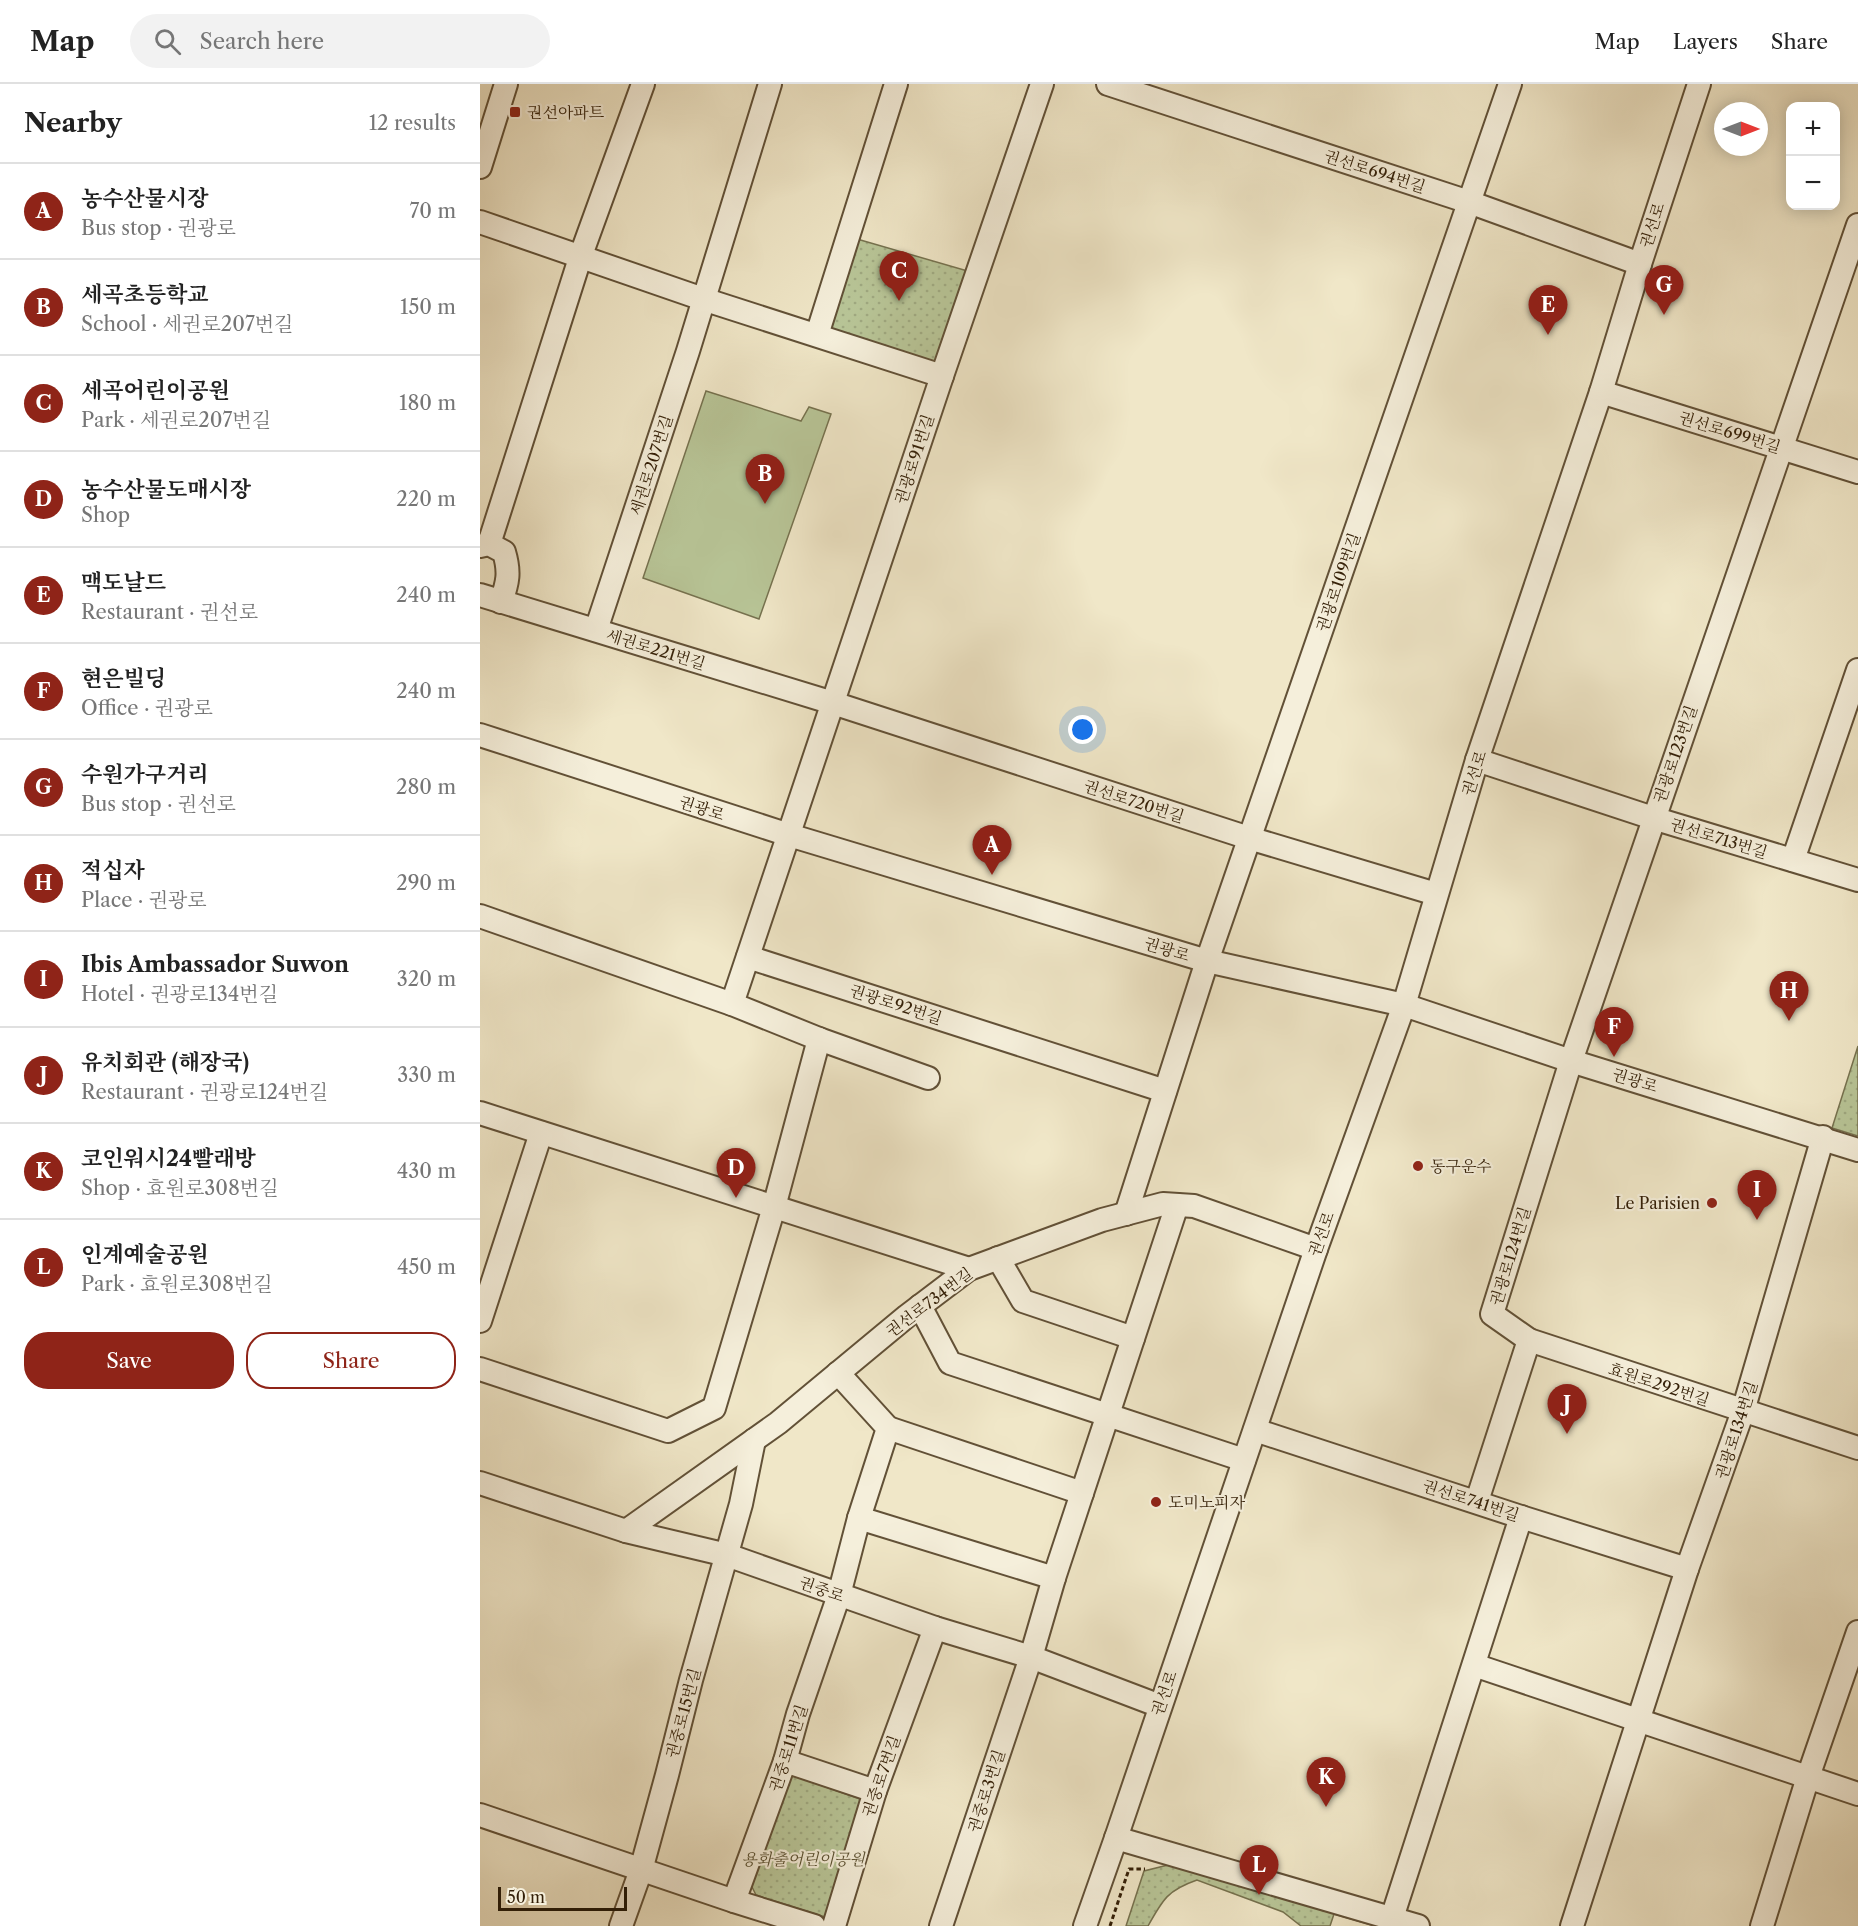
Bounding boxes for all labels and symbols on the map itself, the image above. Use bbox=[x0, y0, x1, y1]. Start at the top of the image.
place label: 권선아파트 bbox=[527, 102, 605, 122]
north arrow bbox=[1714, 102, 1768, 156]
marker: 권선아파트 bbox=[508, 105, 522, 119]
street label: 권선로694번길 bbox=[1322, 145, 1428, 197]
street label: 권선로 bbox=[1635, 199, 1669, 250]
pin: C bbox=[880, 252, 918, 301]
pin: G bbox=[1644, 266, 1684, 315]
pin: E bbox=[1528, 286, 1568, 335]
street label: 권선로699번길 bbox=[1677, 407, 1783, 457]
street label: 권광로91번길 bbox=[890, 411, 938, 507]
street label: 세권로207번길 bbox=[625, 412, 677, 518]
pin: B bbox=[746, 454, 784, 504]
street label: 권광로109번길 bbox=[1312, 530, 1364, 634]
street label: 세권로221번길 bbox=[604, 624, 708, 674]
street label: 권광로123번길 bbox=[1649, 703, 1701, 805]
your location bbox=[1068, 715, 1097, 744]
street label: 권선로 bbox=[1457, 747, 1491, 798]
street label: 권선로720번길 bbox=[1081, 775, 1187, 827]
street label: 권광로 bbox=[677, 791, 728, 825]
street label: 권선로713번길 bbox=[1668, 814, 1770, 862]
pin: A bbox=[972, 826, 1012, 875]
street label: 권광로 bbox=[1142, 933, 1193, 965]
pin: H bbox=[1770, 972, 1808, 1021]
street label: 권광로92번길 bbox=[847, 980, 945, 1028]
pin: F bbox=[1594, 1008, 1634, 1057]
street label: 권광로 bbox=[1610, 1064, 1661, 1096]
pin: D bbox=[716, 1148, 756, 1198]
place label: 동구운수 bbox=[1430, 1156, 1492, 1176]
marker: 동구운수 bbox=[1411, 1159, 1425, 1173]
pin: I bbox=[1738, 1170, 1776, 1220]
place label: Le Parisien bbox=[1615, 1193, 1700, 1213]
marker: Le Parisien bbox=[1705, 1196, 1719, 1210]
street label: 권광로124번길 bbox=[1485, 1204, 1535, 1308]
street label: 권선로 bbox=[1304, 1208, 1339, 1259]
street label: 권선로734번길 bbox=[882, 1263, 976, 1341]
street label: 효원로292번길 bbox=[1606, 1358, 1712, 1410]
street label: 권광로134번길 bbox=[1711, 1378, 1761, 1482]
pin: J bbox=[1548, 1384, 1586, 1434]
street label: 권선로741번길 bbox=[1420, 1475, 1522, 1525]
place label: 도미노피자 bbox=[1168, 1492, 1246, 1512]
marker: 도미노피자 bbox=[1149, 1495, 1163, 1509]
street label: 권중로 bbox=[797, 1572, 848, 1606]
street label: 권중로15번길 bbox=[661, 1666, 705, 1760]
street label: 권선로 bbox=[1147, 1667, 1181, 1718]
street label: 권중로11번길 bbox=[764, 1702, 812, 1794]
street label: 권중로7번길 bbox=[858, 1732, 904, 1820]
street label: 권중로3번길 bbox=[963, 1747, 1009, 1835]
pin: K bbox=[1306, 1758, 1346, 1807]
pin: L bbox=[1240, 1846, 1278, 1895]
park label: 용화출어린이공원 bbox=[741, 1849, 866, 1869]
scale bar bbox=[498, 1884, 627, 1912]

